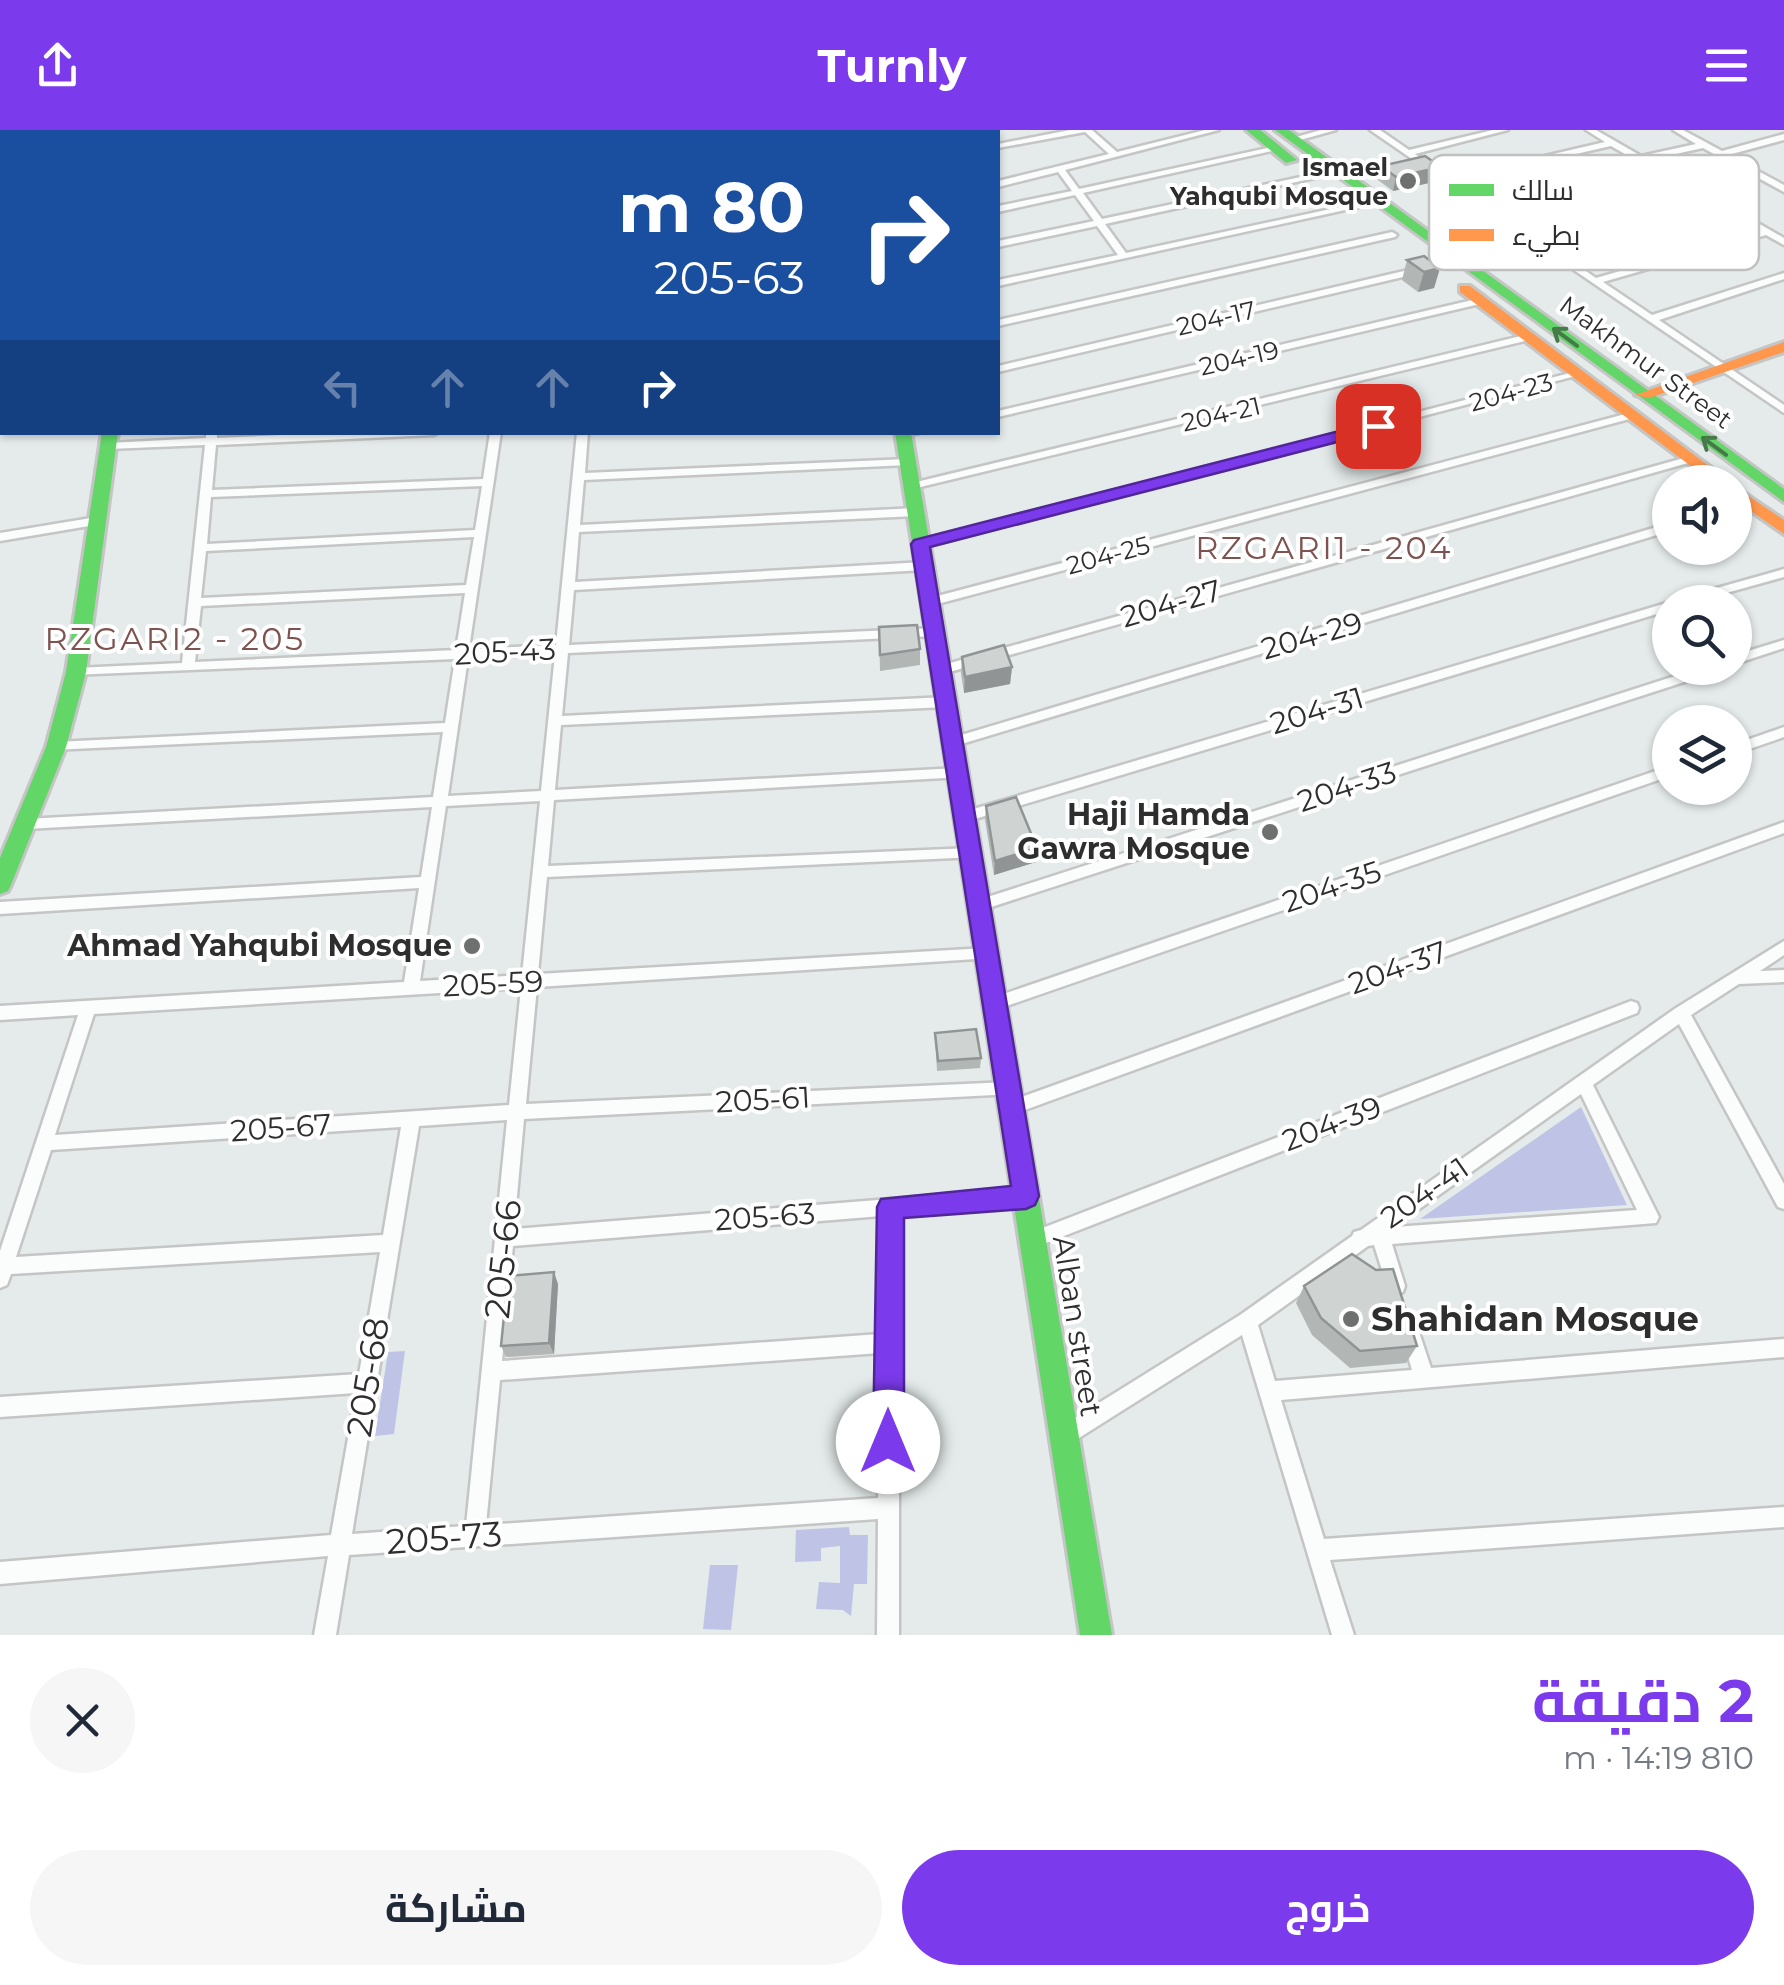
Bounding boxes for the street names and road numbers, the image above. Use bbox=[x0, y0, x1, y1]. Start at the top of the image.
street label: Makhmur Street bbox=[1554, 289, 1738, 435]
street label: 204-17 bbox=[1173, 294, 1259, 342]
street label: 204-19 bbox=[1196, 334, 1282, 382]
street label: 204-23 bbox=[1466, 367, 1556, 417]
street label: 204-21 bbox=[1179, 390, 1263, 438]
street label: 204-25 bbox=[1063, 530, 1153, 580]
street label: 204-27 bbox=[1116, 572, 1225, 635]
street label: 204-29 bbox=[1257, 603, 1367, 668]
street label: 205-43 bbox=[453, 630, 557, 673]
street label: 204-31 bbox=[1266, 679, 1368, 742]
street label: 204-33 bbox=[1293, 753, 1401, 820]
street label: 204-35 bbox=[1278, 853, 1386, 921]
street label: 204-37 bbox=[1344, 933, 1452, 1002]
street label: 205-59 bbox=[442, 962, 544, 1005]
street label: 205-61 bbox=[715, 1079, 811, 1120]
street label: 204-39 bbox=[1277, 1088, 1387, 1159]
street label: 205-67 bbox=[229, 1106, 333, 1149]
street label: 204-41 bbox=[1374, 1149, 1476, 1236]
street label: 205-63 bbox=[713, 1195, 816, 1238]
street label: 205-66 bbox=[475, 1197, 530, 1320]
street label: Alban street bbox=[1045, 1233, 1110, 1419]
street label: 205-68 bbox=[337, 1314, 398, 1440]
street label: 205-73 bbox=[385, 1512, 503, 1563]

